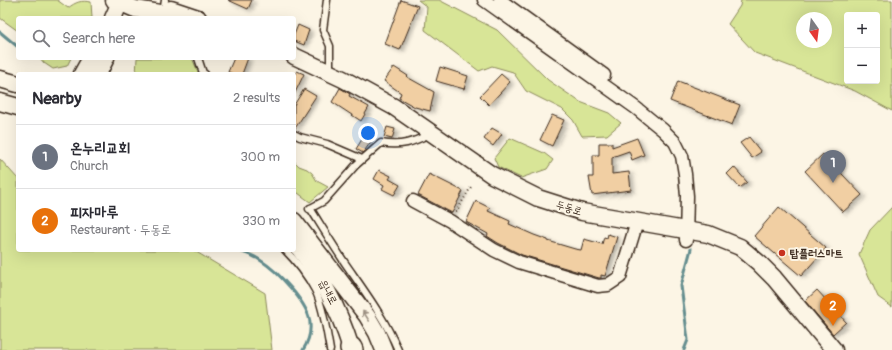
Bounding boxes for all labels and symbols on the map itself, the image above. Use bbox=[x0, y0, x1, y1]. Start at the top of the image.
north arrow bbox=[796, 12, 832, 48]
your location bbox=[358, 123, 378, 143]
pin: 1 bbox=[820, 150, 846, 183]
street label: 두동로 bbox=[554, 198, 584, 218]
place label: 탑플러스마트 bbox=[790, 247, 843, 260]
marker: 탑플러스마트 bbox=[777, 248, 787, 258]
street label: 읍내로 bbox=[316, 277, 340, 307]
pin: 2 bbox=[820, 293, 846, 326]
one-way arrow bbox=[362, 310, 370, 321]

